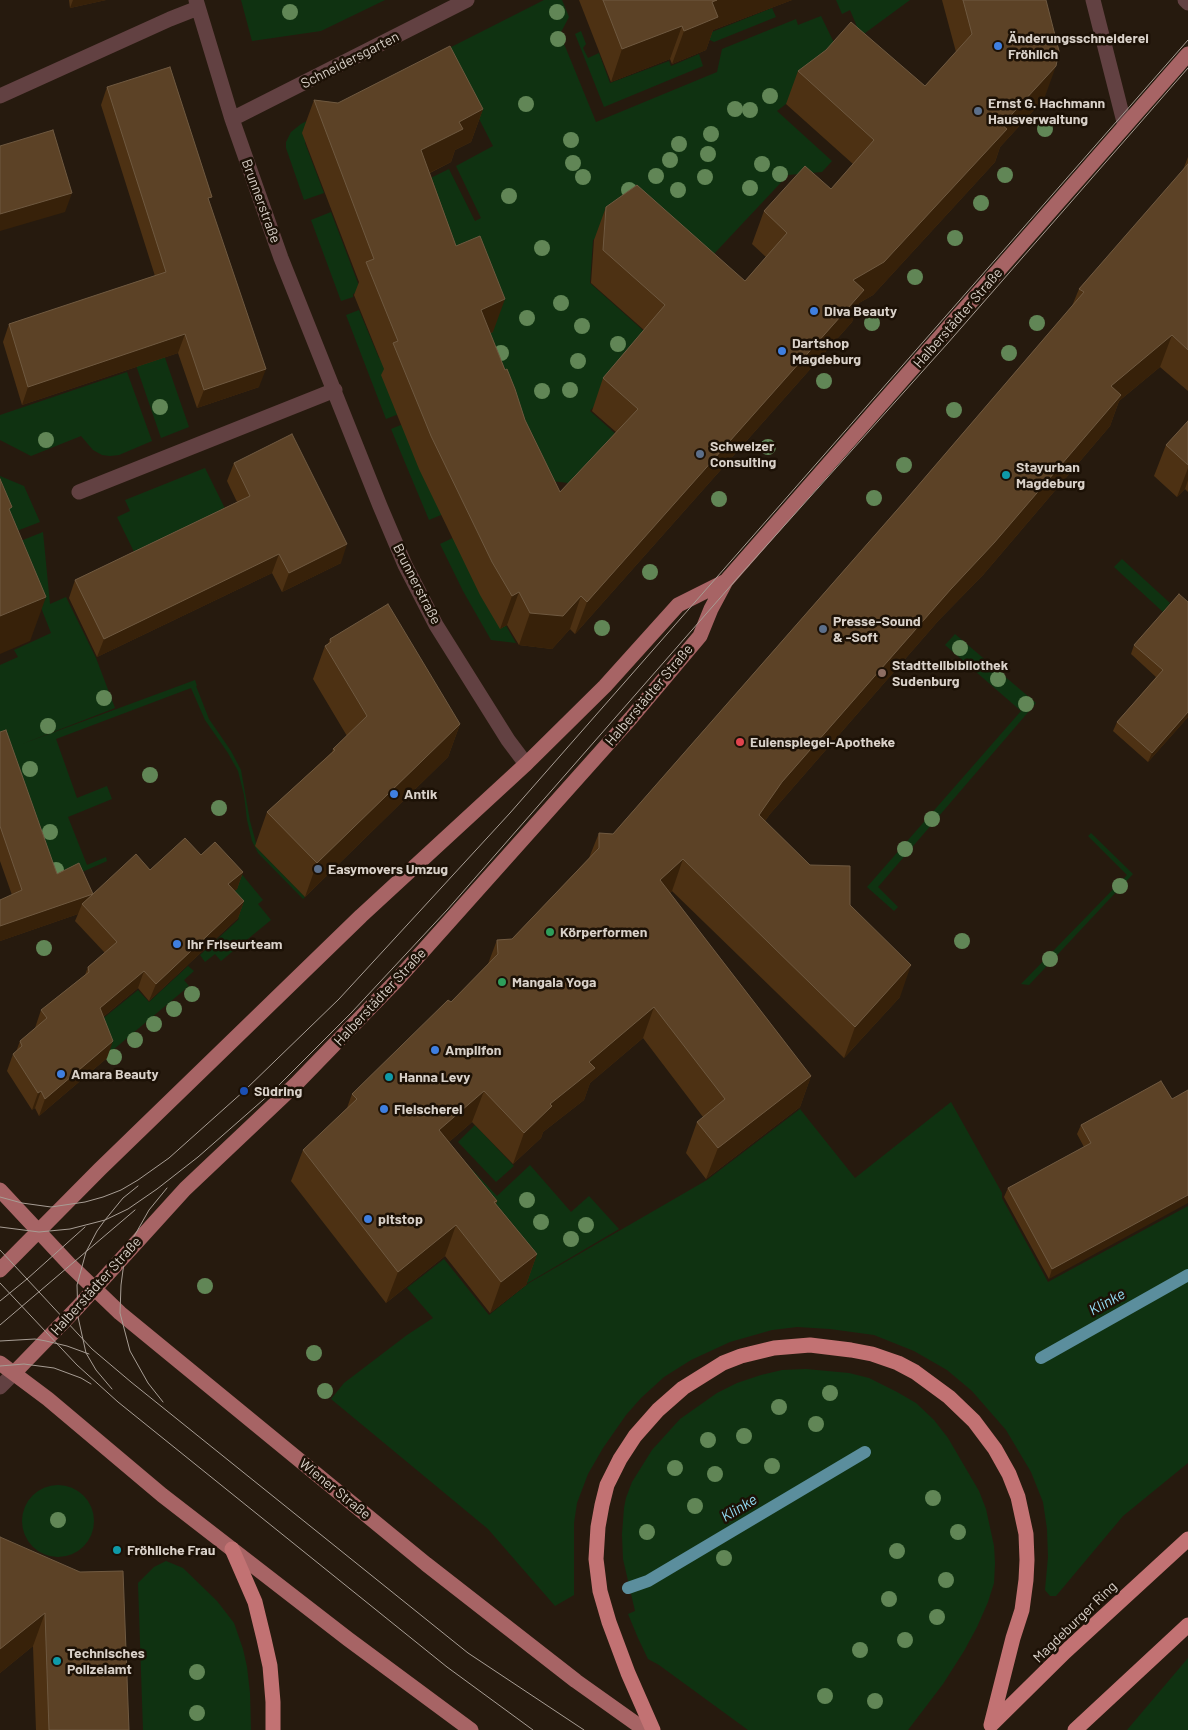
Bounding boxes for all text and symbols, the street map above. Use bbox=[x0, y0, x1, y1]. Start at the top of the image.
street label: Schneidersgarten bbox=[298, 28, 402, 92]
place label: Änderungsschneiderei Fröhlich bbox=[1008, 30, 1149, 62]
marker: Änderungsschneiderei Fröhlich bbox=[992, 40, 1004, 52]
place label: Ernst G. Hachmann Hausverwaltung bbox=[988, 95, 1105, 128]
marker: Ernst G. Hachmann Hausverwaltung bbox=[972, 105, 984, 117]
street label: Brunnerstraße bbox=[238, 157, 284, 245]
street label: Halberstädter Straße bbox=[910, 265, 1006, 371]
place label: Diva Beauty bbox=[824, 303, 897, 319]
marker: Diva Beauty bbox=[808, 305, 820, 317]
place label: Dartshop Magdeburg bbox=[792, 335, 861, 368]
marker: Dartshop Magdeburg bbox=[776, 345, 788, 357]
place label: Schweizer Consulting bbox=[710, 438, 776, 471]
marker: Schweizer Consulting bbox=[694, 448, 706, 460]
place label: Stayurban Magdeburg bbox=[1016, 459, 1085, 492]
marker: Stayurban Magdeburg bbox=[1000, 469, 1012, 481]
street label: Brunnerstraße bbox=[389, 541, 445, 627]
place label: Presse-Sound & -Soft bbox=[833, 613, 921, 646]
marker: Presse-Sound & -Soft bbox=[817, 623, 829, 635]
street label: Halberstädter Straße bbox=[602, 641, 696, 749]
place label: Stadtteilbibliothek Sudenburg bbox=[892, 657, 1008, 690]
marker: Stadtteilbibliothek Sudenburg bbox=[876, 667, 888, 679]
place label: Eulenspiegel-Apotheke bbox=[750, 734, 895, 750]
marker: Eulenspiegel-Apotheke bbox=[734, 736, 746, 748]
place label: Antik bbox=[404, 786, 437, 802]
marker: Antik bbox=[388, 788, 400, 800]
place label: Easymovers Umzug bbox=[328, 861, 448, 877]
marker: Easymovers Umzug bbox=[312, 863, 324, 875]
place label: Körperformen bbox=[560, 924, 647, 940]
marker: Körperformen bbox=[544, 926, 556, 938]
place label: Ihr Friseurteam bbox=[187, 936, 282, 952]
marker: Ihr Friseurteam bbox=[171, 938, 183, 950]
street label: Halberstädter Straße bbox=[331, 945, 429, 1049]
place label: Mangala Yoga bbox=[512, 974, 596, 990]
marker: Mangala Yoga bbox=[496, 976, 508, 988]
place label: Amplifon bbox=[445, 1042, 501, 1058]
marker: Amplifon bbox=[429, 1044, 441, 1056]
place label: Amara Beauty bbox=[71, 1066, 159, 1082]
marker: Amara Beauty bbox=[55, 1068, 67, 1080]
place label: Hanna Levy bbox=[399, 1069, 470, 1085]
marker: Hanna Levy bbox=[383, 1071, 395, 1083]
place label: Südring bbox=[254, 1083, 302, 1099]
marker: Südring bbox=[238, 1085, 250, 1097]
place label: Fleischerei bbox=[394, 1101, 463, 1117]
marker: Fleischerei bbox=[378, 1103, 390, 1115]
place label: pitstop bbox=[378, 1211, 423, 1227]
marker: pitstop bbox=[362, 1213, 374, 1225]
street label: Halberstädter Straße bbox=[47, 1233, 145, 1339]
water label: Klinke bbox=[1086, 1285, 1128, 1319]
street label: Wiener Straße bbox=[296, 1455, 374, 1523]
water label: Klinke bbox=[718, 1490, 760, 1526]
place label: Fröhliche Frau bbox=[127, 1542, 215, 1558]
marker: Fröhliche Frau bbox=[111, 1544, 123, 1556]
street label: Magdeburger Ring bbox=[1030, 1578, 1120, 1666]
place label: Technisches Polizeiamt bbox=[67, 1645, 145, 1678]
marker: Technisches Polizeiamt bbox=[51, 1655, 63, 1667]

